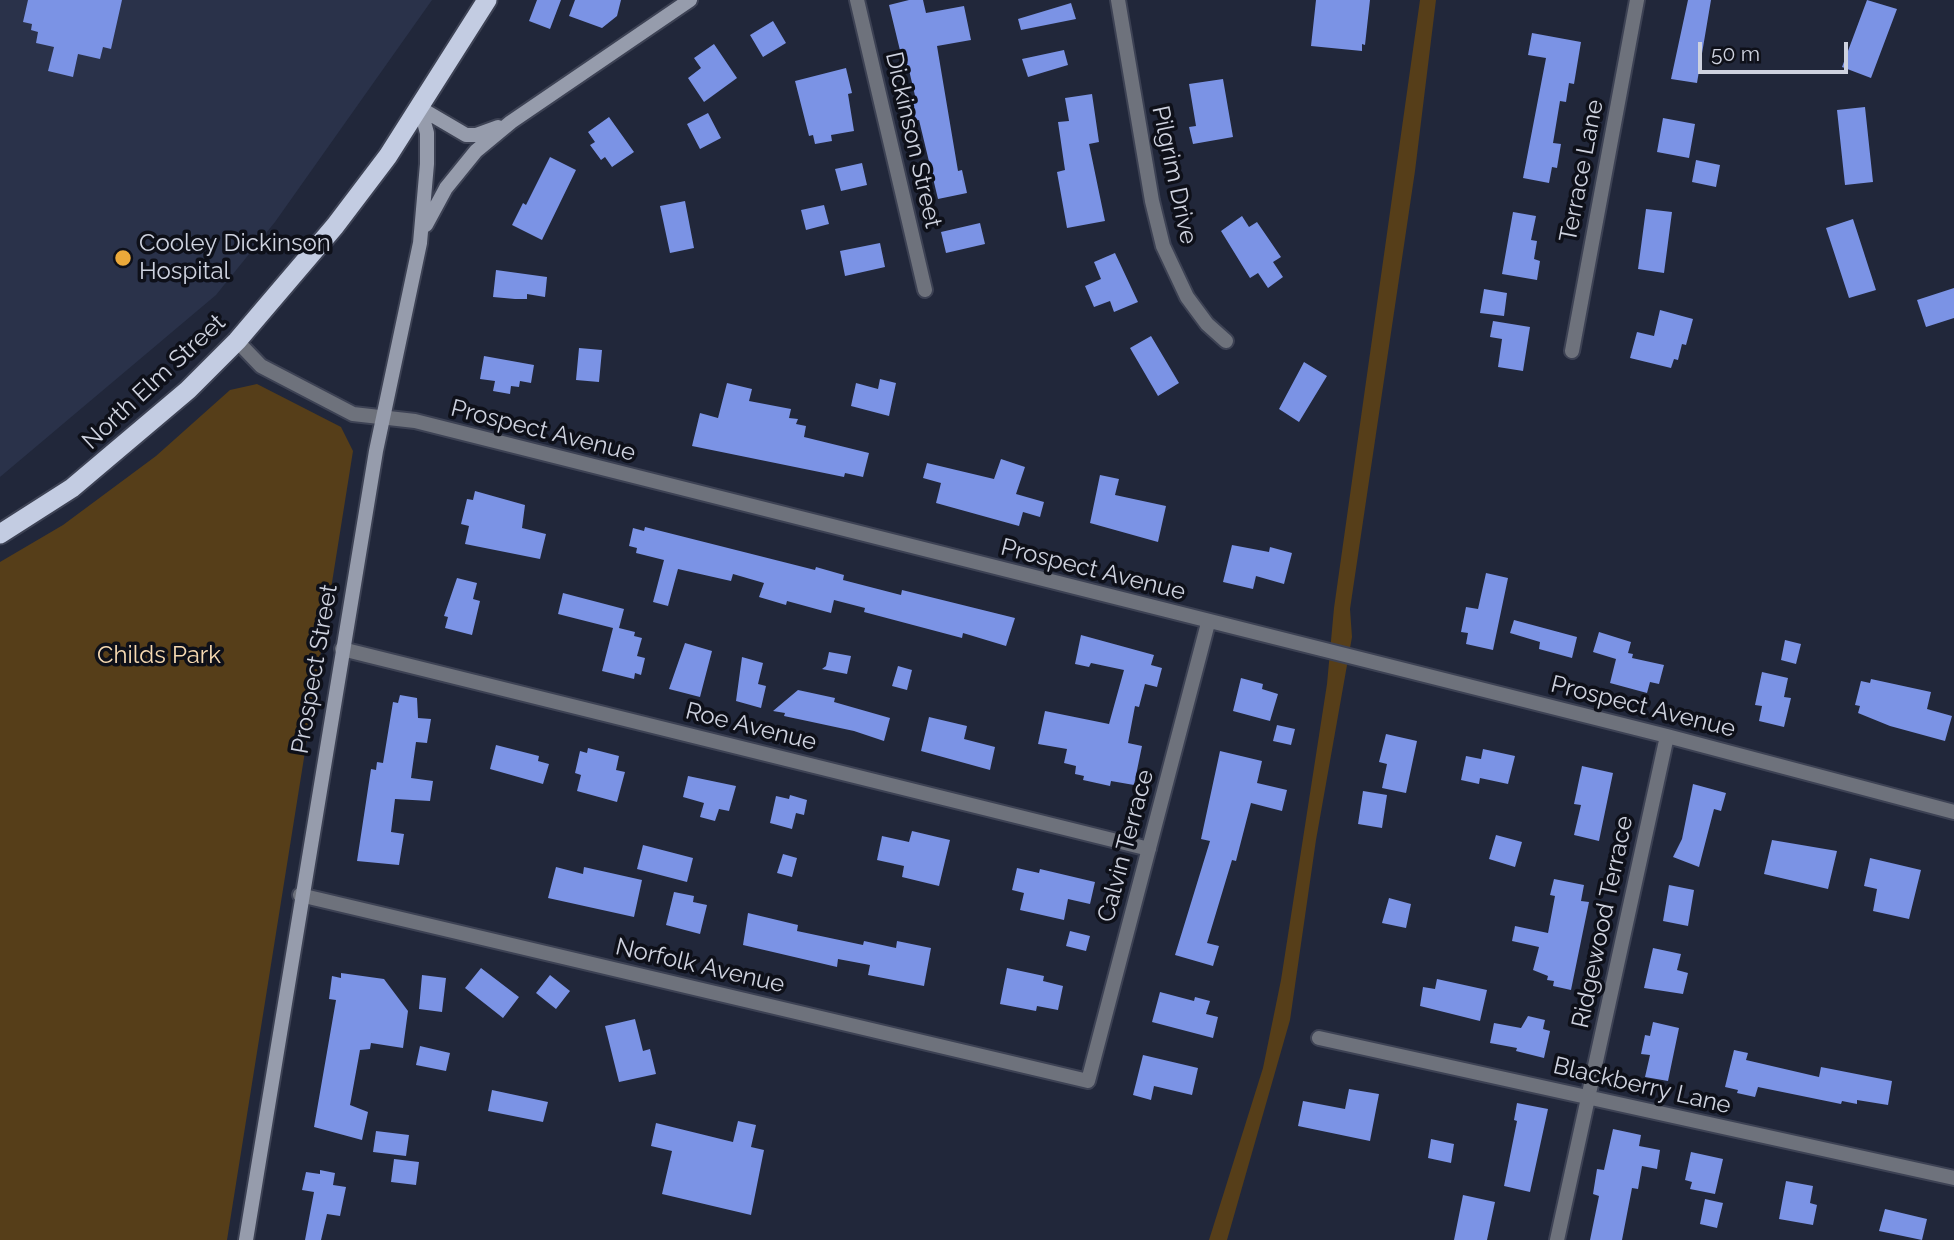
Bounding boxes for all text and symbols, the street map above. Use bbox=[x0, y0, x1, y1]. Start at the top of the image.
scale bar bbox=[1702, 28, 1853, 72]
text: 50 m bbox=[1711, 41, 1760, 66]
street label: Dickinson Street bbox=[879, 49, 947, 231]
street label: Terrace Lane bbox=[1554, 97, 1610, 245]
street label: Pilgrim Drive bbox=[1145, 103, 1203, 247]
place label: Cooley Dickinson Hospital bbox=[139, 230, 331, 286]
marker: Cooley Dickinson Hospital bbox=[113, 248, 133, 268]
street label: North Elm Street bbox=[77, 308, 231, 456]
street label: Prospect Avenue bbox=[448, 394, 638, 468]
street label: Prospect Avenue bbox=[998, 533, 1188, 607]
street label: Prospect Street bbox=[286, 582, 344, 756]
park label: Childs Park bbox=[97, 642, 221, 670]
street label: Prospect Avenue bbox=[1548, 670, 1738, 744]
street label: Roe Avenue bbox=[683, 697, 819, 757]
street label: Calvin Terrace bbox=[1092, 767, 1160, 925]
street label: Ridgewood Terrace bbox=[1566, 813, 1640, 1031]
street label: Norfolk Avenue bbox=[613, 933, 787, 999]
street label: Blackberry Lane bbox=[1550, 1052, 1734, 1120]

